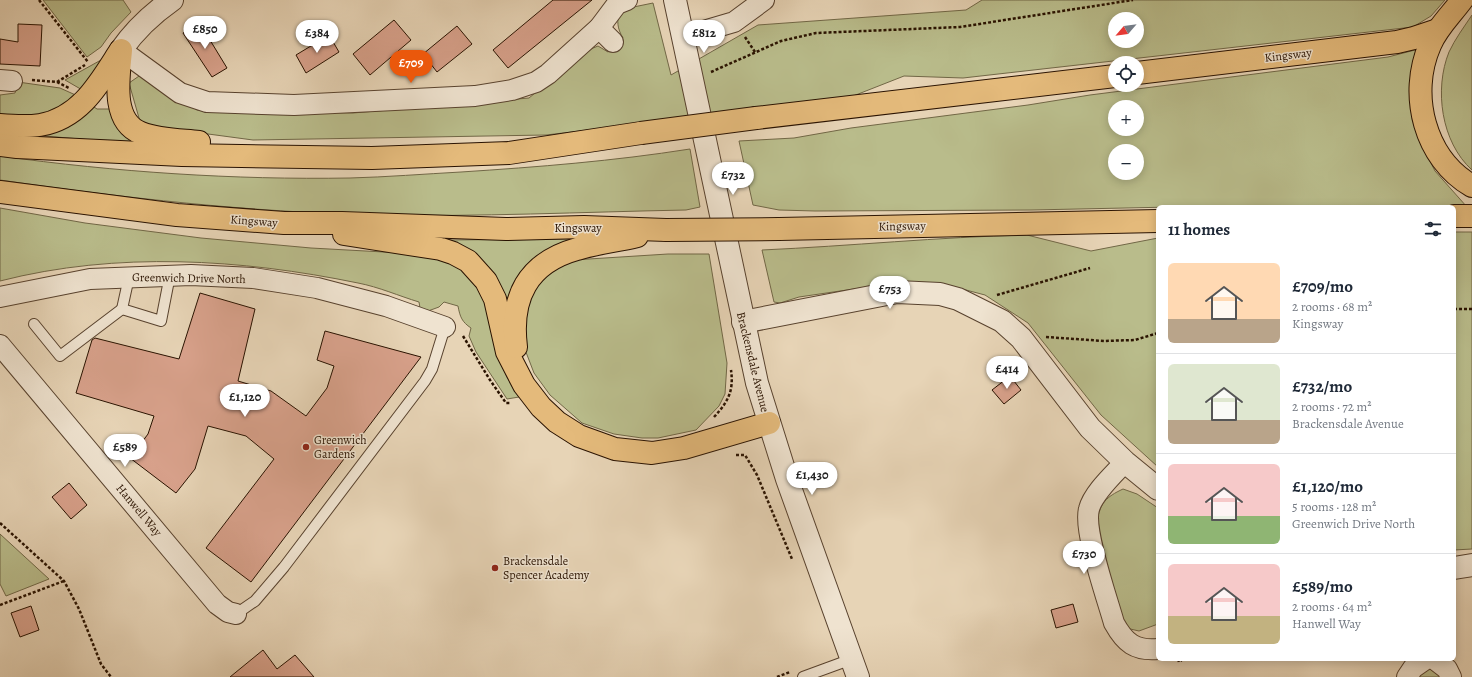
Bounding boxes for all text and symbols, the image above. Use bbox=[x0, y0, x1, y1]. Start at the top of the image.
north arrow bbox=[1108, 12, 1144, 48]
map controls bbox=[1108, 12, 1144, 180]
pin: £850 bbox=[181, 16, 229, 50]
text: £850 bbox=[192, 20, 218, 37]
pin: £384 bbox=[293, 20, 341, 54]
pin: £812 bbox=[680, 20, 728, 54]
text: £384 bbox=[305, 24, 329, 41]
text: £812 bbox=[692, 24, 716, 41]
street label: Kingsway bbox=[1264, 44, 1313, 66]
pin: £709 bbox=[387, 50, 435, 84]
text: £709 bbox=[399, 54, 423, 71]
button: locate bbox=[1108, 56, 1144, 92]
button: + bbox=[1108, 100, 1144, 136]
button: − bbox=[1108, 144, 1144, 180]
pin: £732 bbox=[709, 162, 757, 196]
text: £732 bbox=[721, 166, 745, 183]
street label: Kingsway bbox=[230, 211, 279, 231]
street label: Kingsway bbox=[878, 218, 926, 234]
text: 11 homes bbox=[1168, 218, 1230, 241]
icon: filters bbox=[1422, 218, 1444, 240]
street label: Kingsway bbox=[554, 220, 602, 236]
street label: Greenwich Drive North bbox=[132, 269, 247, 287]
text: £709/mo bbox=[1292, 275, 1353, 298]
pin: £753 bbox=[866, 276, 914, 310]
icon: home bbox=[1200, 279, 1248, 327]
text: £753 bbox=[878, 280, 902, 297]
text: 2 rooms · 68 m² bbox=[1292, 298, 1372, 315]
street label: Brackensdale Avenue bbox=[733, 310, 773, 414]
text: Kingsway bbox=[1292, 315, 1343, 332]
pin: £414 bbox=[983, 356, 1031, 390]
text: £414 bbox=[995, 360, 1019, 377]
text: £732/mo bbox=[1292, 375, 1352, 398]
icon: home bbox=[1200, 380, 1248, 428]
pin: £1,120 bbox=[212, 384, 278, 418]
text: £1,120 bbox=[229, 388, 261, 405]
text: 2 rooms · 72 m² bbox=[1292, 398, 1372, 415]
text: Brackensdale Avenue bbox=[1292, 415, 1404, 432]
place label: Greenwich Gardens bbox=[314, 432, 367, 462]
pin: £589 bbox=[101, 434, 149, 468]
text: £589 bbox=[113, 438, 137, 455]
marker: Greenwich Gardens bbox=[301, 442, 311, 452]
pin: £1,430 bbox=[779, 462, 845, 496]
text: £1,430 bbox=[795, 466, 829, 483]
text: £1,120/mo bbox=[1292, 475, 1363, 498]
icon: home bbox=[1200, 480, 1248, 528]
street label: Hanwell Way bbox=[112, 481, 166, 540]
text: 5 rooms · 128 m² bbox=[1292, 498, 1376, 515]
text: Greenwich Drive North bbox=[1292, 515, 1415, 532]
pin: £730 bbox=[1060, 541, 1108, 575]
text: £730 bbox=[1072, 545, 1096, 562]
place label: Brackensdale Spencer Academy bbox=[503, 553, 590, 583]
marker: Brackensdale Spencer Academy bbox=[490, 563, 500, 573]
text: £589/mo bbox=[1292, 575, 1353, 598]
icon: home bbox=[1200, 580, 1248, 628]
text: 2 rooms · 64 m² bbox=[1292, 598, 1372, 615]
text: Hanwell Way bbox=[1292, 615, 1361, 632]

